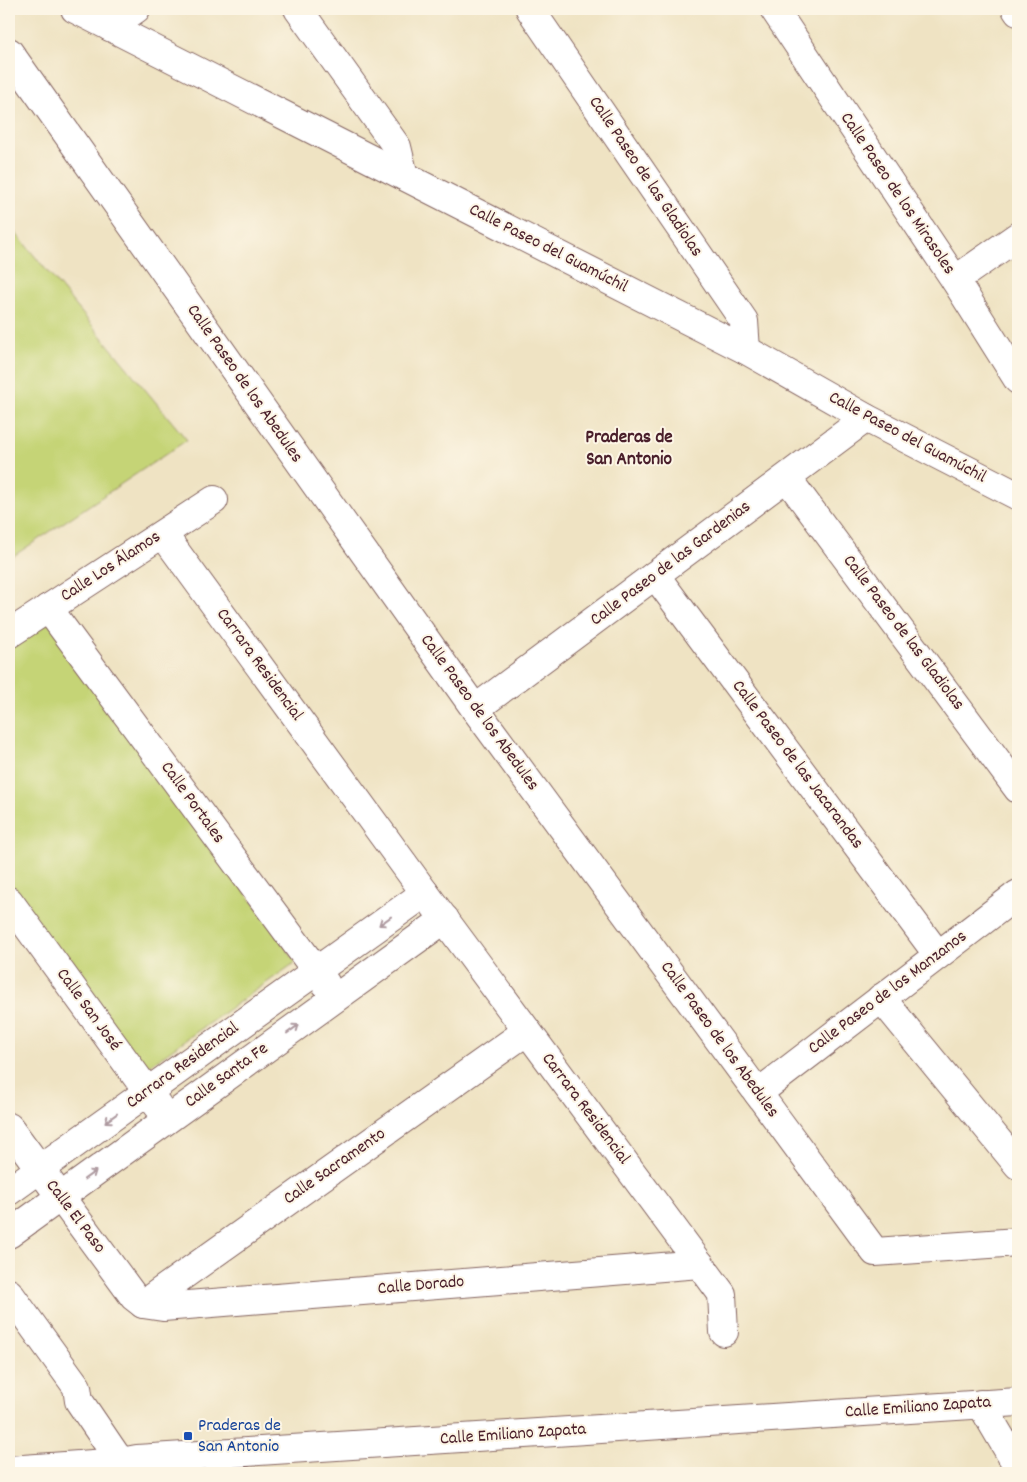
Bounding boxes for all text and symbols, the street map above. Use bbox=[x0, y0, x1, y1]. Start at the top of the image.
street label: Calle Paseo de las Gladiolas bbox=[582, 92, 708, 262]
street label: Calle Paseo de los Mirasoles bbox=[833, 108, 961, 280]
street label: Calle Paseo del Guamúchil bbox=[464, 198, 632, 300]
street label: Calle Paseo de los Abedules bbox=[180, 300, 308, 468]
street label: Calle Paseo del Guamúchil bbox=[824, 386, 991, 491]
district label: Praderas de San Antonio bbox=[585, 425, 673, 474]
street label: Calle Paseo de las Gardenias bbox=[585, 495, 757, 633]
street label: Calle Los Álamos bbox=[56, 525, 166, 609]
street label: Calle Paseo de las Gladiolas bbox=[836, 550, 970, 716]
street label: Carrara Residencial bbox=[210, 603, 309, 727]
street label: Calle Paseo de los Abedules bbox=[414, 630, 544, 796]
street label: Calle Paseo de las Jacarandas bbox=[725, 675, 869, 855]
street label: Calle Portales bbox=[154, 757, 230, 849]
one-way arrow bbox=[378, 916, 392, 926]
street label: Calle Paseo de los Manzanos bbox=[803, 925, 973, 1061]
street label: Calle Paseo de los Abedules bbox=[654, 957, 784, 1123]
street label: Calle San José bbox=[49, 964, 127, 1057]
street label: Carrara Residencial bbox=[121, 1016, 245, 1115]
one-way arrow bbox=[286, 1024, 300, 1034]
street label: Calle Santa Fe bbox=[180, 1037, 274, 1115]
street label: Carrara Residencial bbox=[535, 1048, 636, 1171]
one-way arrow bbox=[104, 1113, 118, 1123]
street label: Calle Sacramento bbox=[279, 1122, 391, 1212]
one-way arrow bbox=[83, 1170, 97, 1180]
street label: Calle El Paso bbox=[39, 1175, 111, 1259]
street label: Calle Dorado bbox=[377, 1270, 465, 1302]
street label: Calle Emiliano Zapata bbox=[844, 1390, 992, 1426]
place label: Praderas de San Antonio bbox=[198, 1414, 281, 1460]
street label: Calle Emiliano Zapata bbox=[439, 1417, 587, 1453]
marker: Praderas de San Antonio bbox=[182, 1430, 194, 1442]

